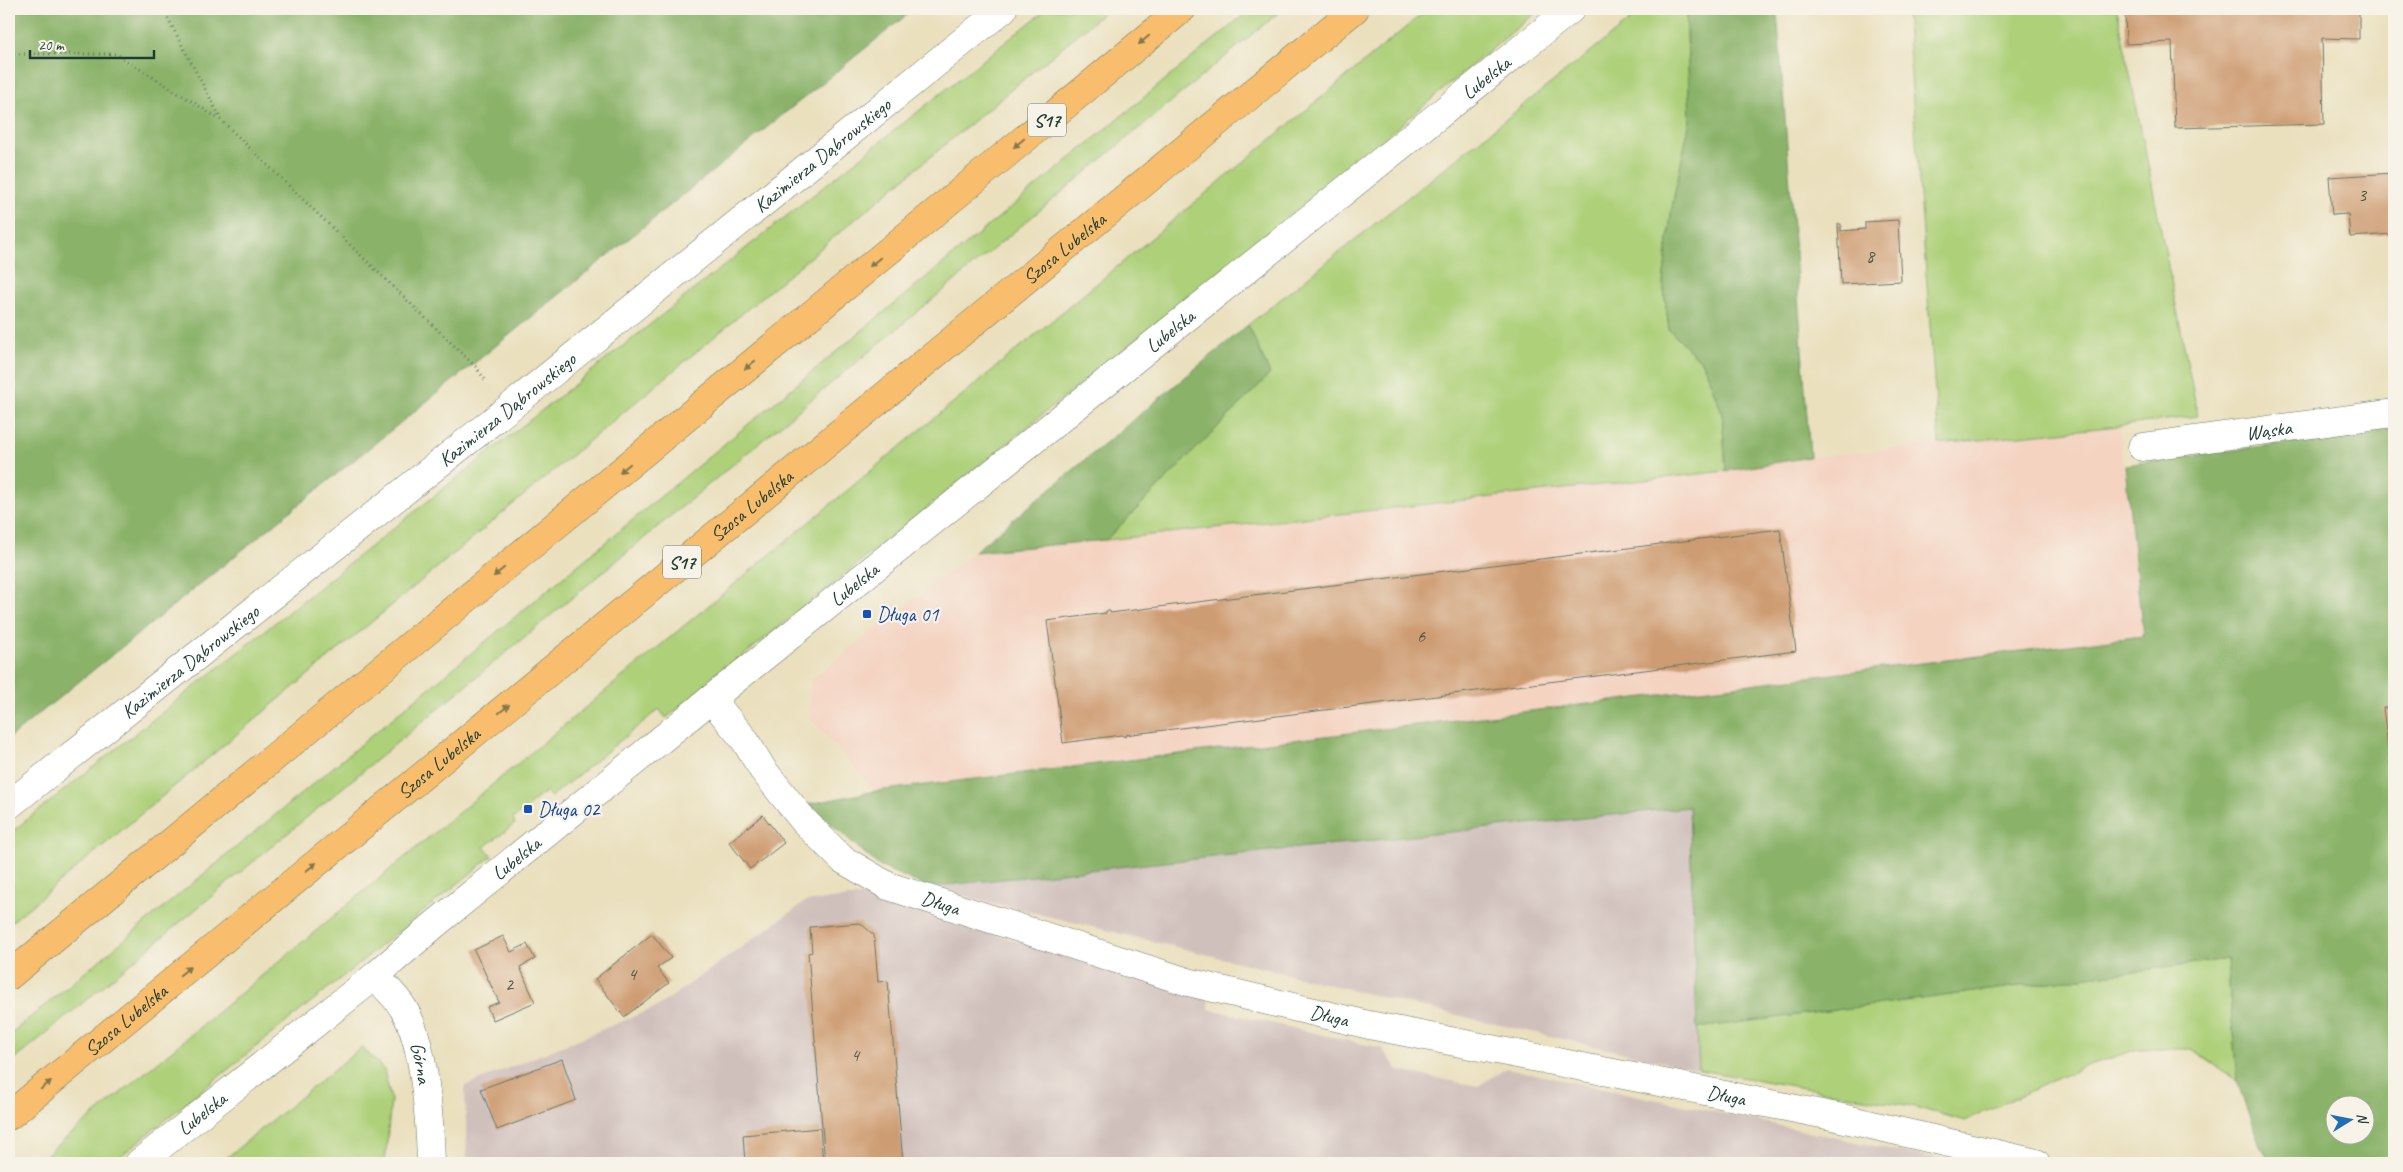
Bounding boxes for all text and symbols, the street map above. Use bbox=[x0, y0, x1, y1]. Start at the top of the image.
scale bar bbox=[30, 28, 154, 60]
one-way arrow bbox=[1138, 34, 1151, 45]
text: 20 m bbox=[38, 36, 65, 55]
street label: Lubelska bbox=[1457, 49, 1517, 105]
street label: Kazimierza Dąbrowskiego bbox=[749, 92, 897, 218]
road number: S17 bbox=[1028, 104, 1066, 136]
one-way arrow bbox=[1013, 138, 1026, 149]
house number: 3 bbox=[2358, 184, 2368, 206]
street label: Szosa Lubelska bbox=[1018, 206, 1112, 290]
house number: 8 bbox=[1866, 245, 1876, 267]
one-way arrow bbox=[869, 256, 882, 267]
street label: Lubelska bbox=[1141, 303, 1201, 358]
street label: Kazimierza Dąbrowskiego bbox=[433, 346, 582, 472]
one-way arrow bbox=[744, 359, 757, 370]
street label: Wąska bbox=[2244, 415, 2295, 446]
one-way arrow bbox=[618, 463, 631, 474]
street label: Szosa Lubelska bbox=[705, 463, 800, 547]
road number: S17 bbox=[663, 546, 701, 578]
street label: Lubelska bbox=[825, 556, 885, 612]
one-way arrow bbox=[493, 566, 506, 577]
street label: Kazimierza Dąbrowskiego bbox=[116, 599, 265, 724]
place label: Długa 01 bbox=[877, 602, 939, 627]
marker: Długa 01 bbox=[861, 608, 873, 620]
house number: 6 bbox=[1417, 625, 1426, 647]
one-way arrow bbox=[497, 703, 510, 714]
street label: Szosa Lubelska bbox=[392, 721, 487, 805]
place label: Długa 02 bbox=[538, 797, 601, 822]
marker: Długa 02 bbox=[522, 803, 534, 815]
street label: Lubelska bbox=[487, 830, 547, 886]
one-way arrow bbox=[304, 862, 317, 873]
street label: Długa bbox=[918, 886, 965, 922]
house number: 4 bbox=[628, 963, 638, 985]
one-way arrow bbox=[179, 965, 192, 976]
house number: 2 bbox=[505, 973, 515, 995]
street label: Szosa Lubelska bbox=[79, 978, 174, 1062]
street label: Długa bbox=[1308, 999, 1353, 1033]
street label: Górna bbox=[404, 1040, 437, 1087]
house number: 4 bbox=[851, 1044, 861, 1066]
one-way arrow bbox=[40, 1079, 53, 1090]
street label: Długa bbox=[1705, 1080, 1750, 1112]
street label: Lubelska bbox=[172, 1085, 233, 1141]
north arrow bbox=[2326, 1094, 2376, 1144]
text: N bbox=[2353, 1112, 2372, 1126]

